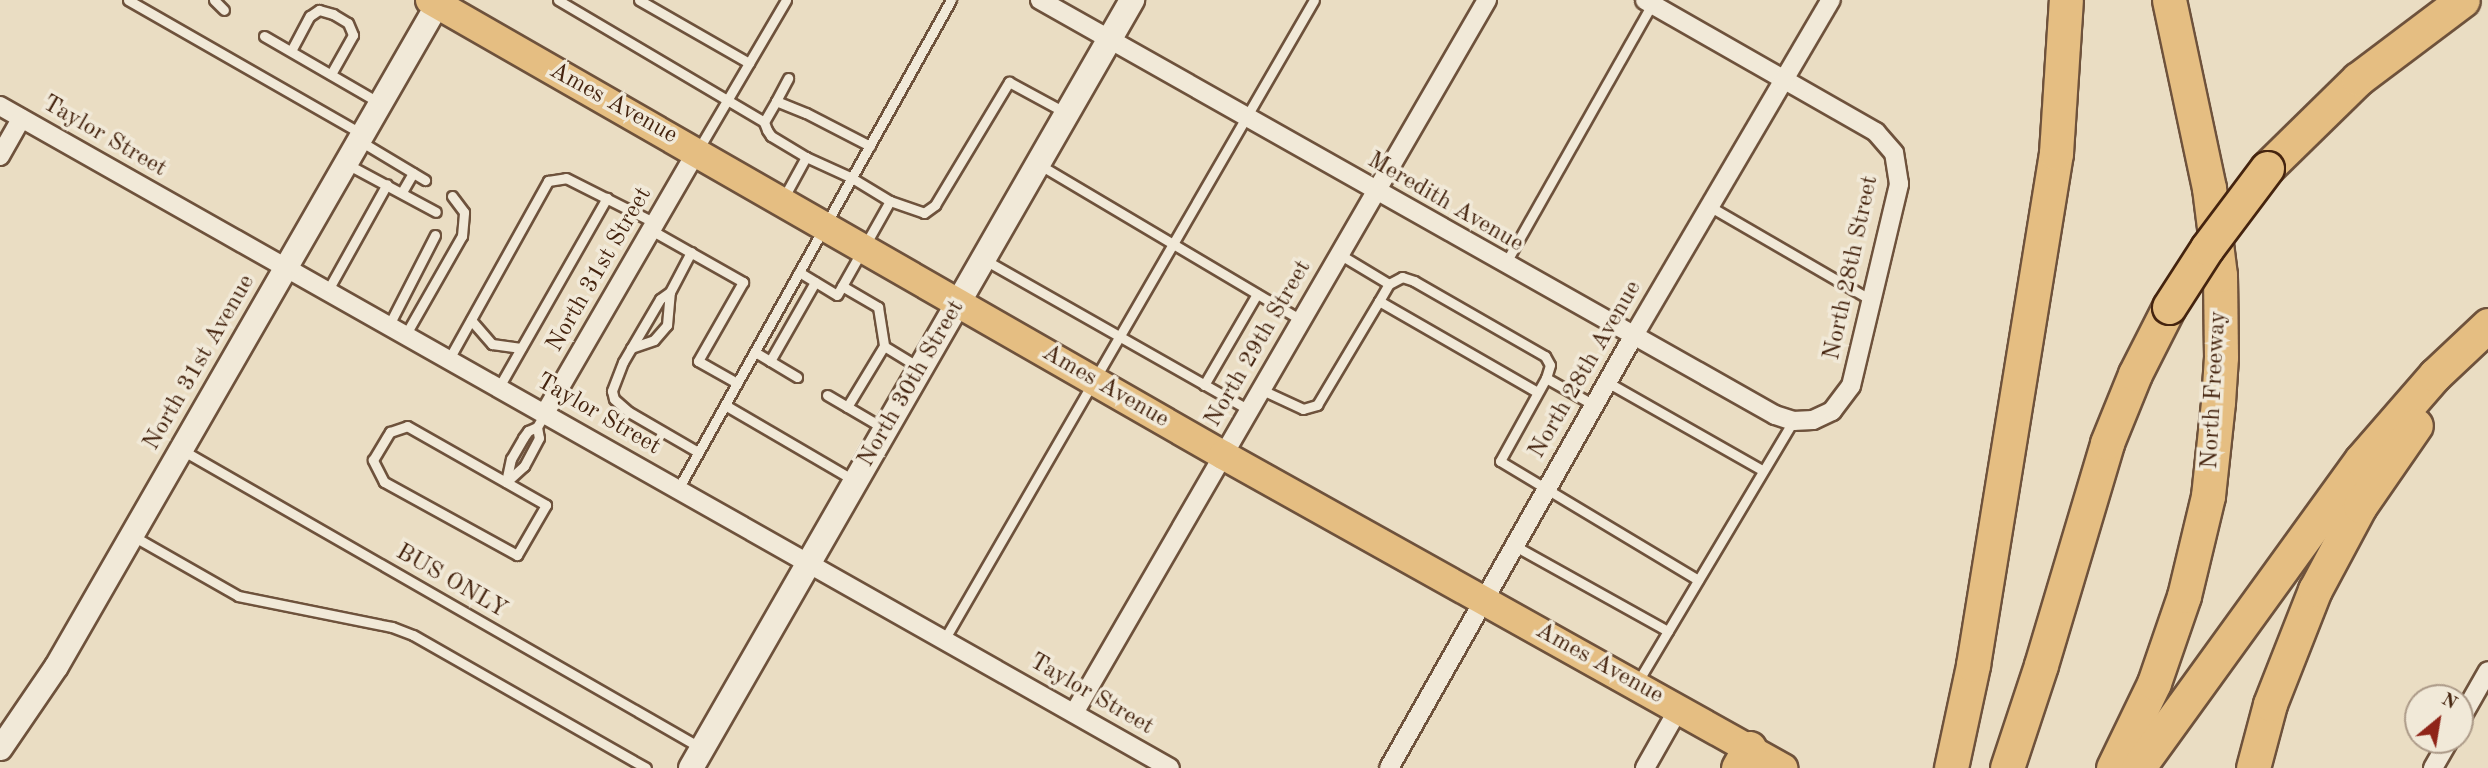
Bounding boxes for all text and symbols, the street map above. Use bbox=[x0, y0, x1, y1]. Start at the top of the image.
street label: Ames Avenue bbox=[544, 57, 682, 151]
street label: Taylor Street bbox=[37, 90, 171, 184]
street label: Meredith Avenue bbox=[1362, 147, 1528, 259]
street label: North 28th Street bbox=[1818, 173, 1886, 363]
street label: North 31st Street bbox=[541, 183, 659, 357]
street label: North 29th Street bbox=[1200, 255, 1318, 433]
street label: North 31st Avenue bbox=[138, 270, 262, 456]
street label: North 28th Avenue bbox=[1523, 276, 1649, 464]
street label: North 30th Street bbox=[853, 295, 971, 473]
street label: North Freeway bbox=[2196, 310, 2234, 470]
street label: Ames Avenue bbox=[1036, 339, 1174, 435]
street label: Taylor Street bbox=[531, 368, 665, 462]
street label: BUS ONLY bbox=[390, 539, 512, 625]
street label: Ames Avenue bbox=[1530, 617, 1668, 711]
street label: Taylor Street bbox=[1024, 648, 1158, 742]
north arrow bbox=[2404, 684, 2474, 754]
text: N bbox=[2438, 690, 2460, 714]

